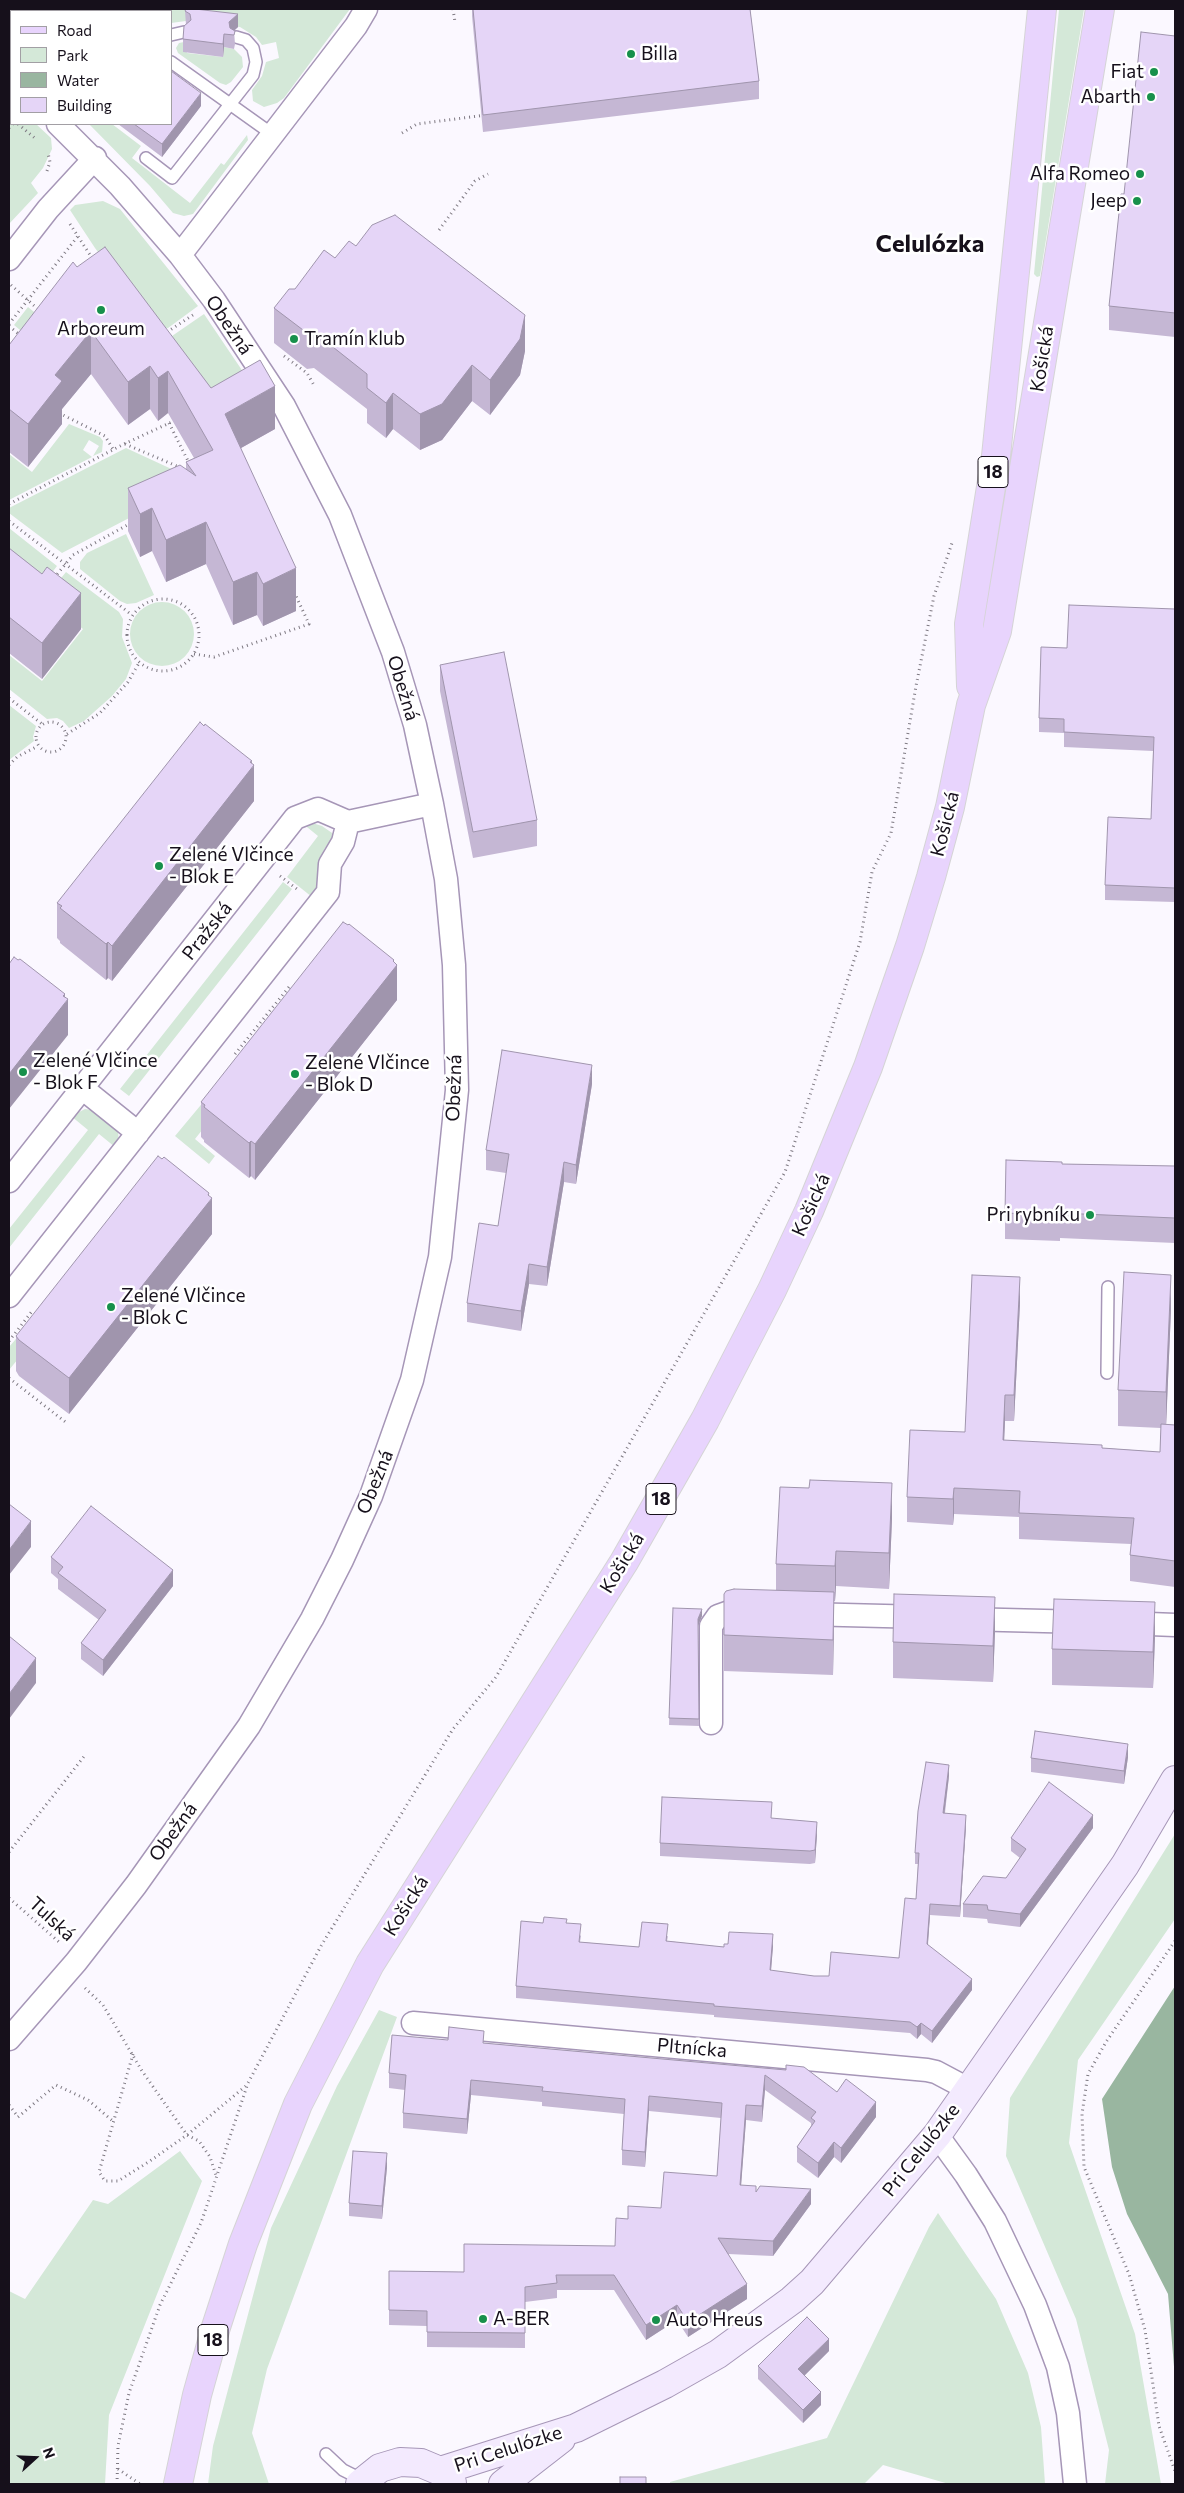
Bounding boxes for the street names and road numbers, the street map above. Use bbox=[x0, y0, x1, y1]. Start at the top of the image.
street label: Obežná bbox=[201, 291, 257, 359]
street label: Košická bbox=[1026, 324, 1058, 394]
road number: 18 bbox=[978, 457, 1008, 488]
street label: Obežná bbox=[382, 653, 424, 723]
street label: Košická bbox=[926, 789, 964, 859]
street label: Pražská bbox=[177, 897, 237, 965]
street label: Obežná bbox=[441, 1054, 467, 1122]
street label: Košická bbox=[787, 1170, 835, 1240]
street label: Obežná bbox=[352, 1447, 398, 1517]
road number: 18 bbox=[646, 1484, 676, 1515]
street label: Košická bbox=[595, 1529, 649, 1597]
street label: Obežná bbox=[144, 1798, 202, 1866]
street label: Košická bbox=[379, 1872, 433, 1940]
street label: Tulská bbox=[24, 1892, 80, 1946]
street label: Pltnícka bbox=[656, 2034, 728, 2062]
street label: Pri Celulózke bbox=[878, 2099, 964, 2201]
road number: 18 bbox=[198, 2324, 228, 2356]
street label: Pri Celulózke bbox=[451, 2421, 565, 2477]

